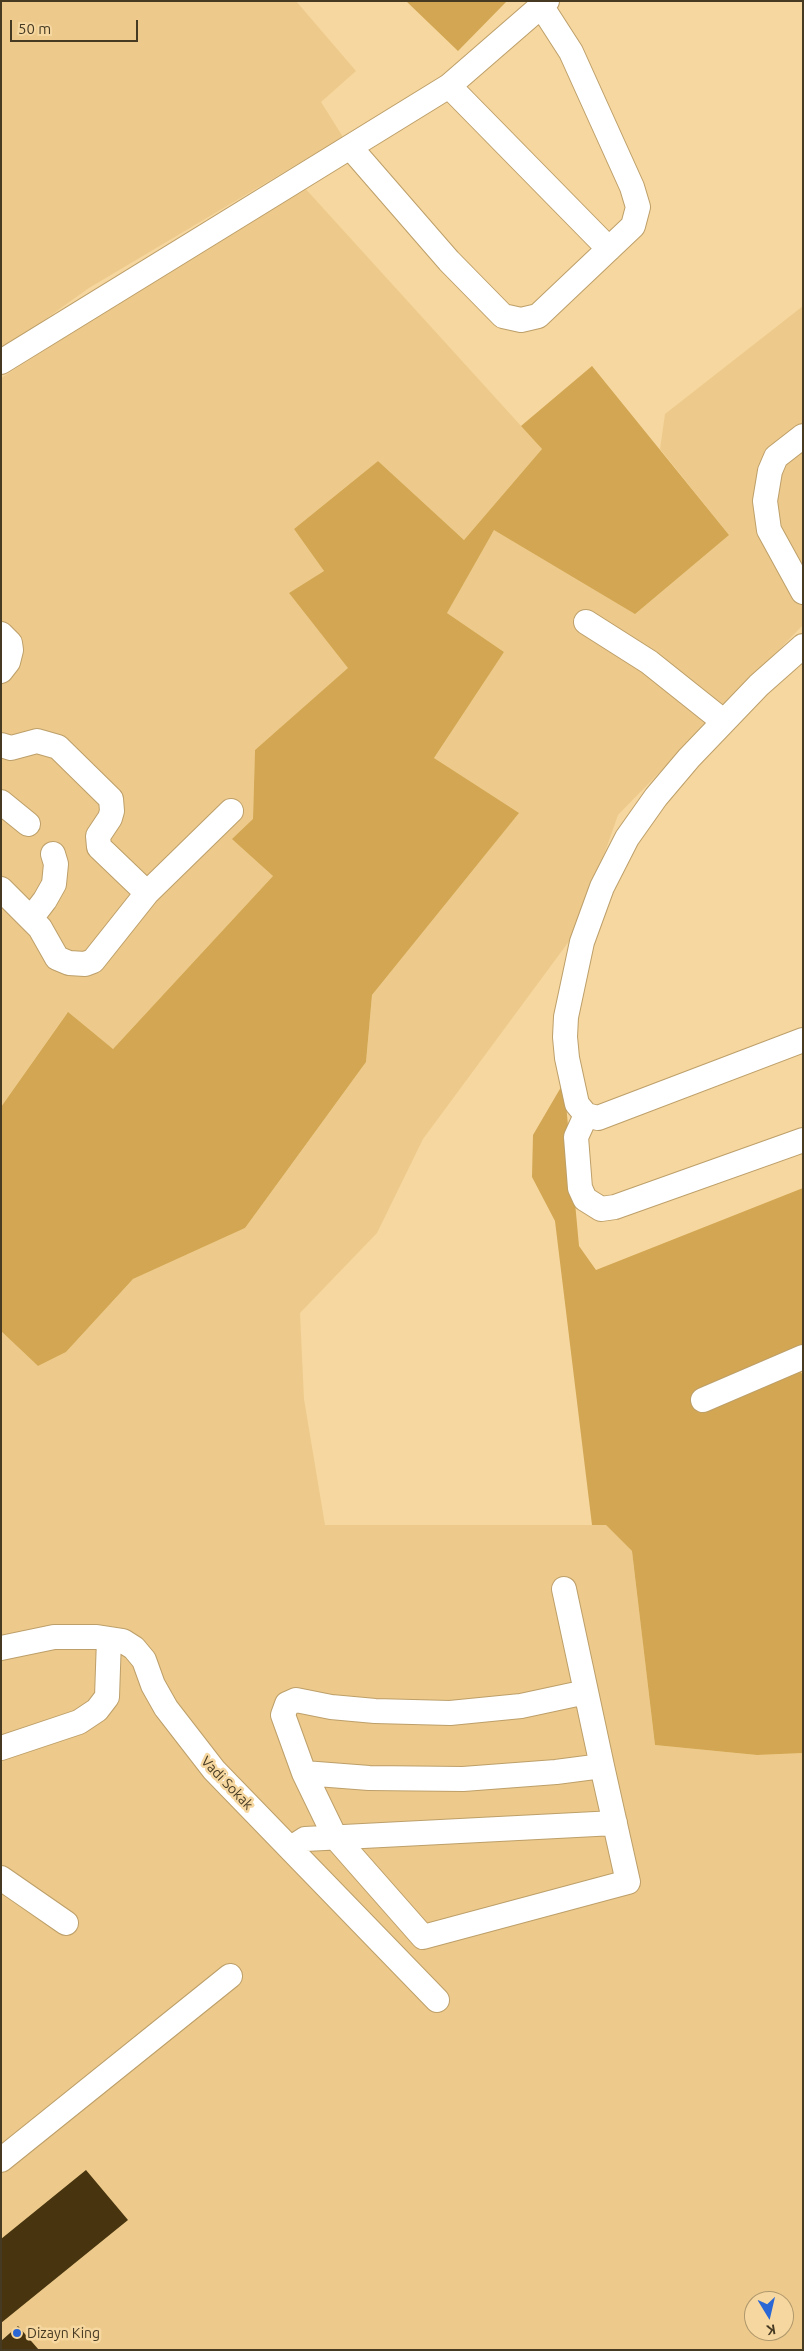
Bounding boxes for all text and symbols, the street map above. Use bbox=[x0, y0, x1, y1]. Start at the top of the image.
scale bar bbox=[12, 10, 140, 42]
text: 50 m bbox=[18, 20, 51, 37]
street label: Vadi Sokak bbox=[198, 1753, 256, 1813]
north arrow bbox=[744, 2291, 794, 2341]
text: K bbox=[765, 2321, 777, 2338]
place label: Dizayn King bbox=[27, 2325, 100, 2341]
marker: Dizayn King bbox=[11, 2327, 23, 2339]

